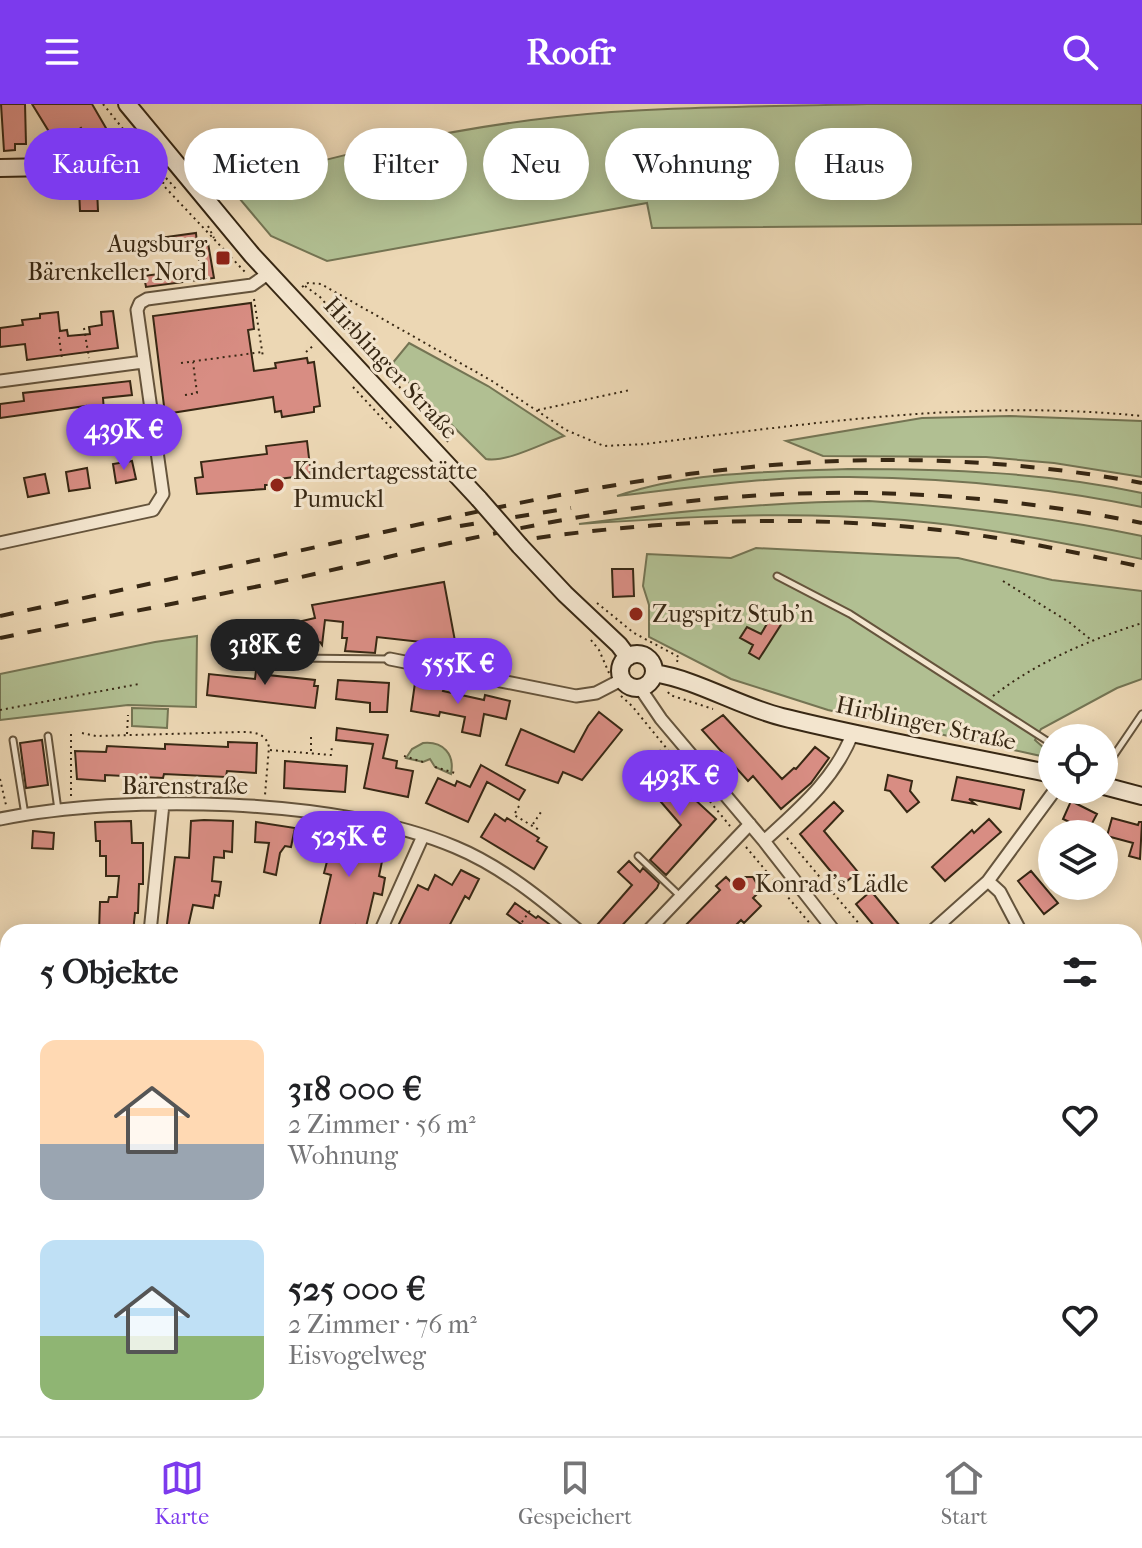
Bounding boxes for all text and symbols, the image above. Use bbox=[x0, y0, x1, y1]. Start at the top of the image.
icon: menu bbox=[40, 30, 84, 74]
icon: search bbox=[1058, 30, 1102, 74]
text: Roofr bbox=[526, 31, 616, 73]
chip: Kaufen bbox=[24, 128, 168, 200]
chip: Mieten bbox=[184, 128, 328, 200]
chip: Filter bbox=[344, 128, 467, 200]
chip: Neu bbox=[483, 128, 589, 200]
chip: Wohnung bbox=[605, 128, 779, 200]
chip: Haus bbox=[795, 128, 912, 200]
place label: Augsburg Bärenkeller Nord bbox=[28, 230, 208, 286]
marker: Augsburg Bärenkeller Nord bbox=[214, 249, 232, 267]
street label: Hirblinger Straße bbox=[318, 291, 464, 445]
pin: 439K € bbox=[59, 404, 189, 472]
text: 439K € bbox=[84, 414, 164, 445]
place label: Kindertagesstätte Pumuckl bbox=[293, 457, 478, 513]
marker: Kindertagesstätte Pumuckl bbox=[268, 476, 286, 494]
place label: Zugspitz Stub'n bbox=[652, 600, 814, 628]
marker: Zugspitz Stub'n bbox=[627, 605, 645, 623]
pin: 318K € bbox=[200, 619, 330, 687]
text: 318K € bbox=[229, 629, 301, 660]
pin: 555K € bbox=[393, 638, 523, 706]
text: 555K € bbox=[421, 648, 495, 679]
street label: Hirblinger Straße bbox=[833, 690, 1019, 756]
map controls bbox=[1038, 724, 1118, 900]
button: locate bbox=[1038, 724, 1118, 804]
pin: 493K € bbox=[615, 750, 745, 818]
text: 493K € bbox=[640, 760, 720, 791]
street label: Bärenstraße bbox=[122, 772, 248, 800]
pin: 525K € bbox=[284, 811, 414, 879]
button: layers bbox=[1038, 820, 1118, 900]
text: 525K € bbox=[311, 821, 387, 852]
place label: Konrad's Lädle bbox=[755, 870, 908, 898]
marker: Konrad's Lädle bbox=[730, 875, 748, 893]
icon: filters bbox=[1058, 950, 1102, 994]
text: 5 Objekte bbox=[40, 952, 178, 992]
text: 318 000 € bbox=[288, 1069, 422, 1109]
icon: home bbox=[104, 1072, 200, 1168]
icon: heart bbox=[1058, 1098, 1102, 1142]
text: 2 Zimmer · 56 m² bbox=[288, 1109, 476, 1140]
text: Wohnung bbox=[288, 1140, 398, 1171]
text: 525 000 € bbox=[288, 1269, 426, 1309]
icon: home bbox=[104, 1272, 200, 1368]
icon: heart bbox=[1058, 1298, 1102, 1342]
text: 2 Zimmer · 76 m² bbox=[288, 1309, 477, 1340]
text: Eisvogelweg bbox=[288, 1340, 426, 1371]
tab: Karte bbox=[154, 1456, 209, 1530]
tab: Gespeichert bbox=[518, 1456, 632, 1530]
tab: Start bbox=[941, 1456, 988, 1530]

